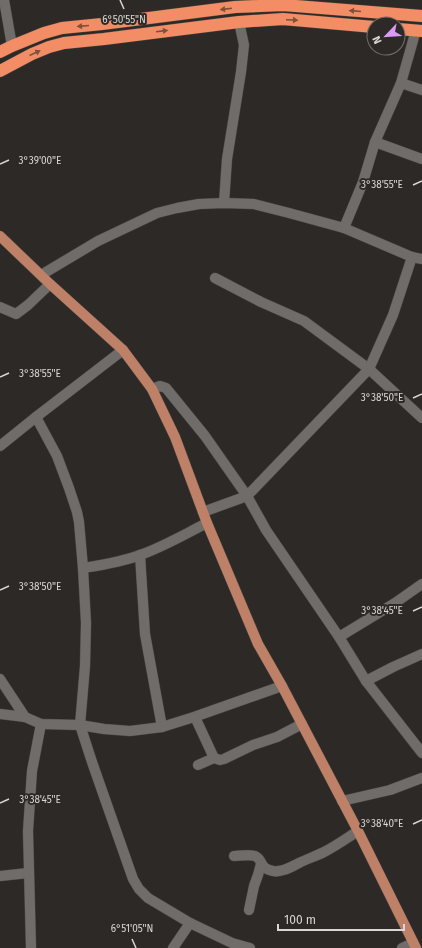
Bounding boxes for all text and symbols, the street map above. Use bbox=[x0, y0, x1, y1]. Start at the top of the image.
one-way arrow bbox=[220, 6, 232, 12]
one-way arrow bbox=[349, 7, 361, 14]
text: 6°50'55"N bbox=[102, 14, 146, 26]
one-way arrow bbox=[285, 16, 298, 23]
north arrow bbox=[366, 16, 406, 56]
one-way arrow bbox=[77, 23, 89, 30]
one-way arrow bbox=[156, 28, 168, 35]
text: N bbox=[370, 34, 385, 46]
one-way arrow bbox=[29, 50, 40, 56]
text: 3°39'00"E bbox=[19, 155, 61, 167]
text: 3°38'55"E bbox=[361, 179, 403, 191]
text: 3°38'55"E bbox=[19, 368, 61, 380]
text: 3°38'50"E bbox=[361, 392, 403, 404]
text: 3°38'50"E bbox=[19, 581, 61, 593]
text: 3°38'45"E bbox=[361, 605, 403, 617]
text: 3°38'45"E bbox=[19, 794, 61, 806]
text: 3°38'40"E bbox=[361, 818, 403, 830]
scale bar bbox=[278, 906, 404, 932]
text: 100 m bbox=[284, 913, 316, 927]
text: 6°51'05"N bbox=[111, 923, 153, 935]

